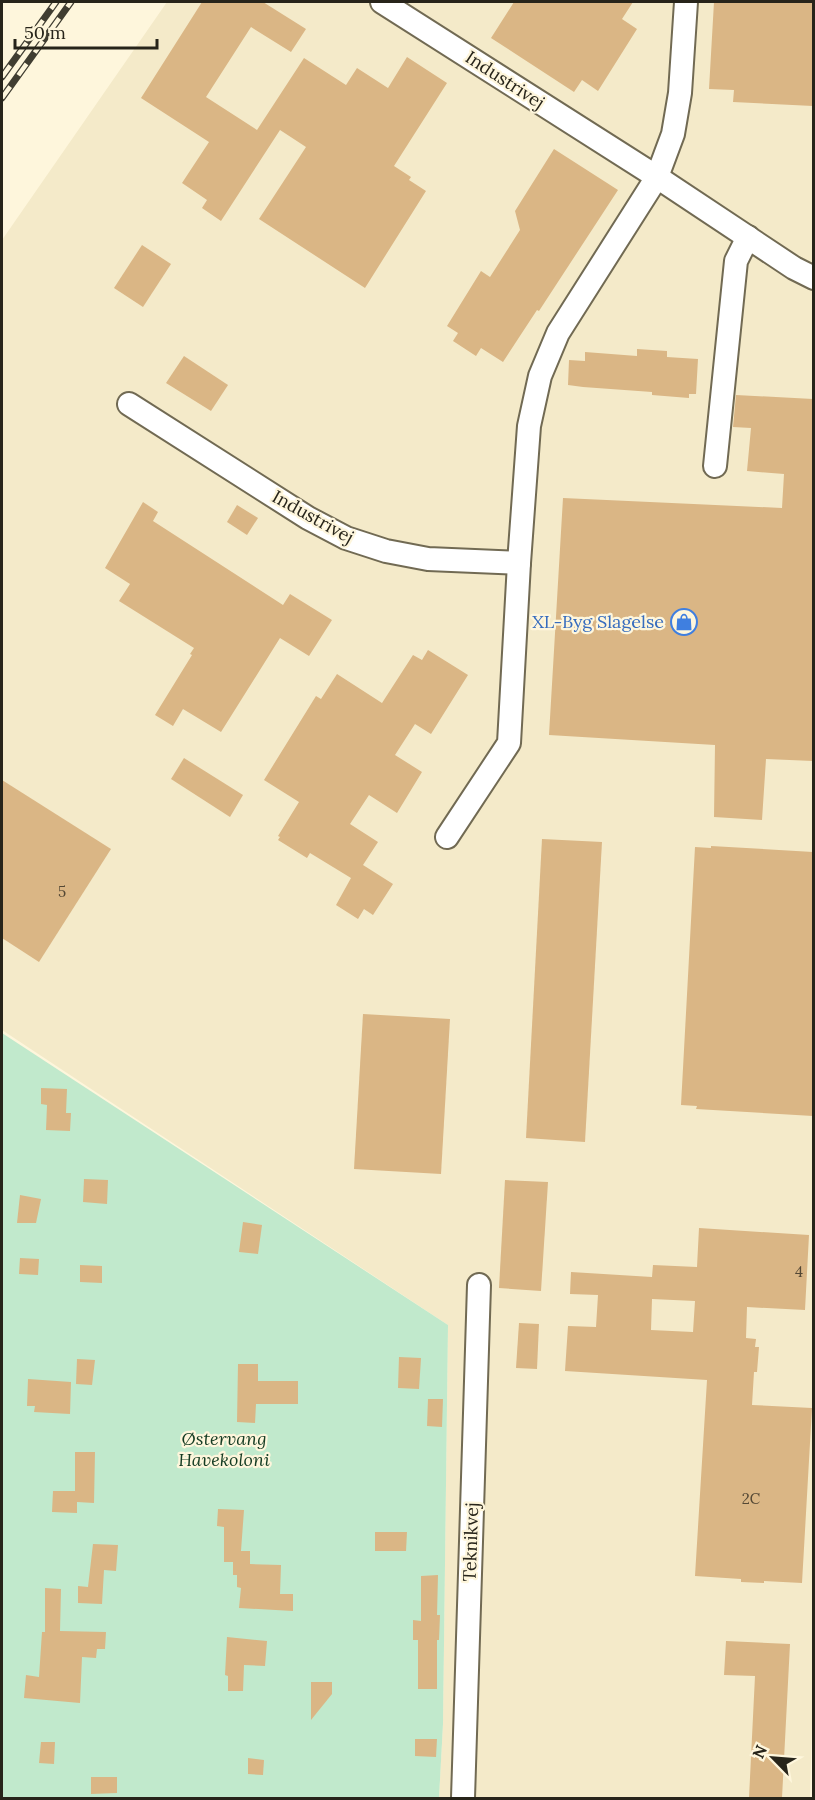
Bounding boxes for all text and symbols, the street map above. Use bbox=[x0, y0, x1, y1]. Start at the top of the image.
scale bar bbox=[15, 12, 158, 50]
text: 50 m bbox=[24, 21, 66, 44]
street label: Industrivej bbox=[461, 45, 549, 114]
street label: Industrivej bbox=[268, 485, 358, 548]
shop icon: XL-Byg Slagelse bbox=[669, 607, 699, 637]
place label: XL-Byg Slagelse bbox=[532, 610, 664, 633]
house number: 5 bbox=[58, 882, 66, 901]
house number: 4 bbox=[795, 1262, 803, 1281]
park label: Østervang Havekoloni bbox=[178, 1427, 270, 1471]
house number: 2C bbox=[742, 1489, 761, 1508]
street label: Teknikvej bbox=[458, 1502, 483, 1582]
north arrow bbox=[743, 1728, 803, 1788]
text: N bbox=[748, 1742, 771, 1761]

